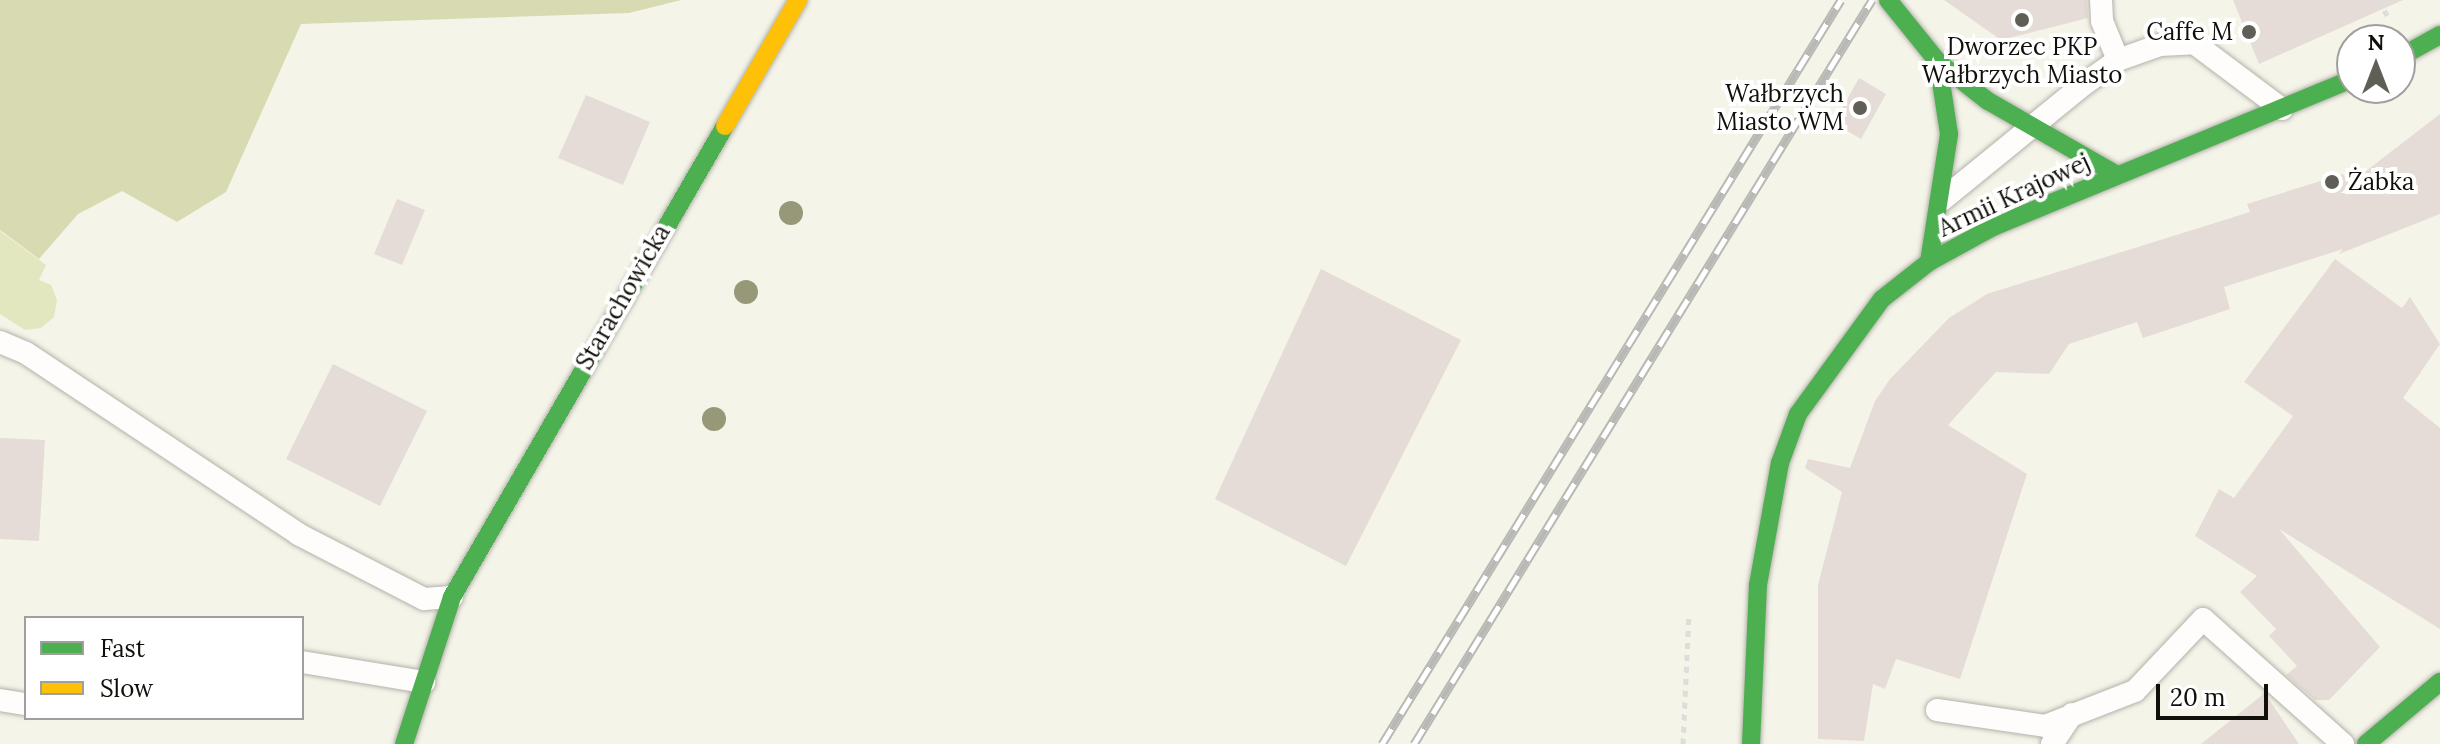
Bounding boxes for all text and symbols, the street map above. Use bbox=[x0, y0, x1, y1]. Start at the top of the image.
marker: Dworzec PKP Wałbrzych Miasto bbox=[2013, 11, 2031, 29]
place label: Caffe M bbox=[2146, 18, 2233, 46]
marker: Caffe M bbox=[2240, 23, 2258, 41]
north arrow bbox=[2336, 24, 2416, 104]
text: N bbox=[2367, 28, 2385, 56]
place label: Dworzec PKP Wałbrzych Miasto bbox=[1922, 33, 2122, 89]
place label: Wałbrzych Miasto WM bbox=[1716, 80, 1844, 136]
marker: Wałbrzych Miasto WM bbox=[1851, 99, 1869, 117]
street label: Armii Krajowej bbox=[1934, 147, 2094, 243]
place label: Żabka bbox=[2348, 168, 2414, 196]
marker: Żabka bbox=[2323, 173, 2341, 191]
street label: Starachowicka bbox=[570, 219, 676, 375]
legend bbox=[24, 616, 304, 720]
text: Fast bbox=[100, 633, 145, 664]
scale bar bbox=[2160, 668, 2272, 718]
text: Slow bbox=[100, 673, 153, 704]
text: 20 m bbox=[2170, 682, 2226, 713]

